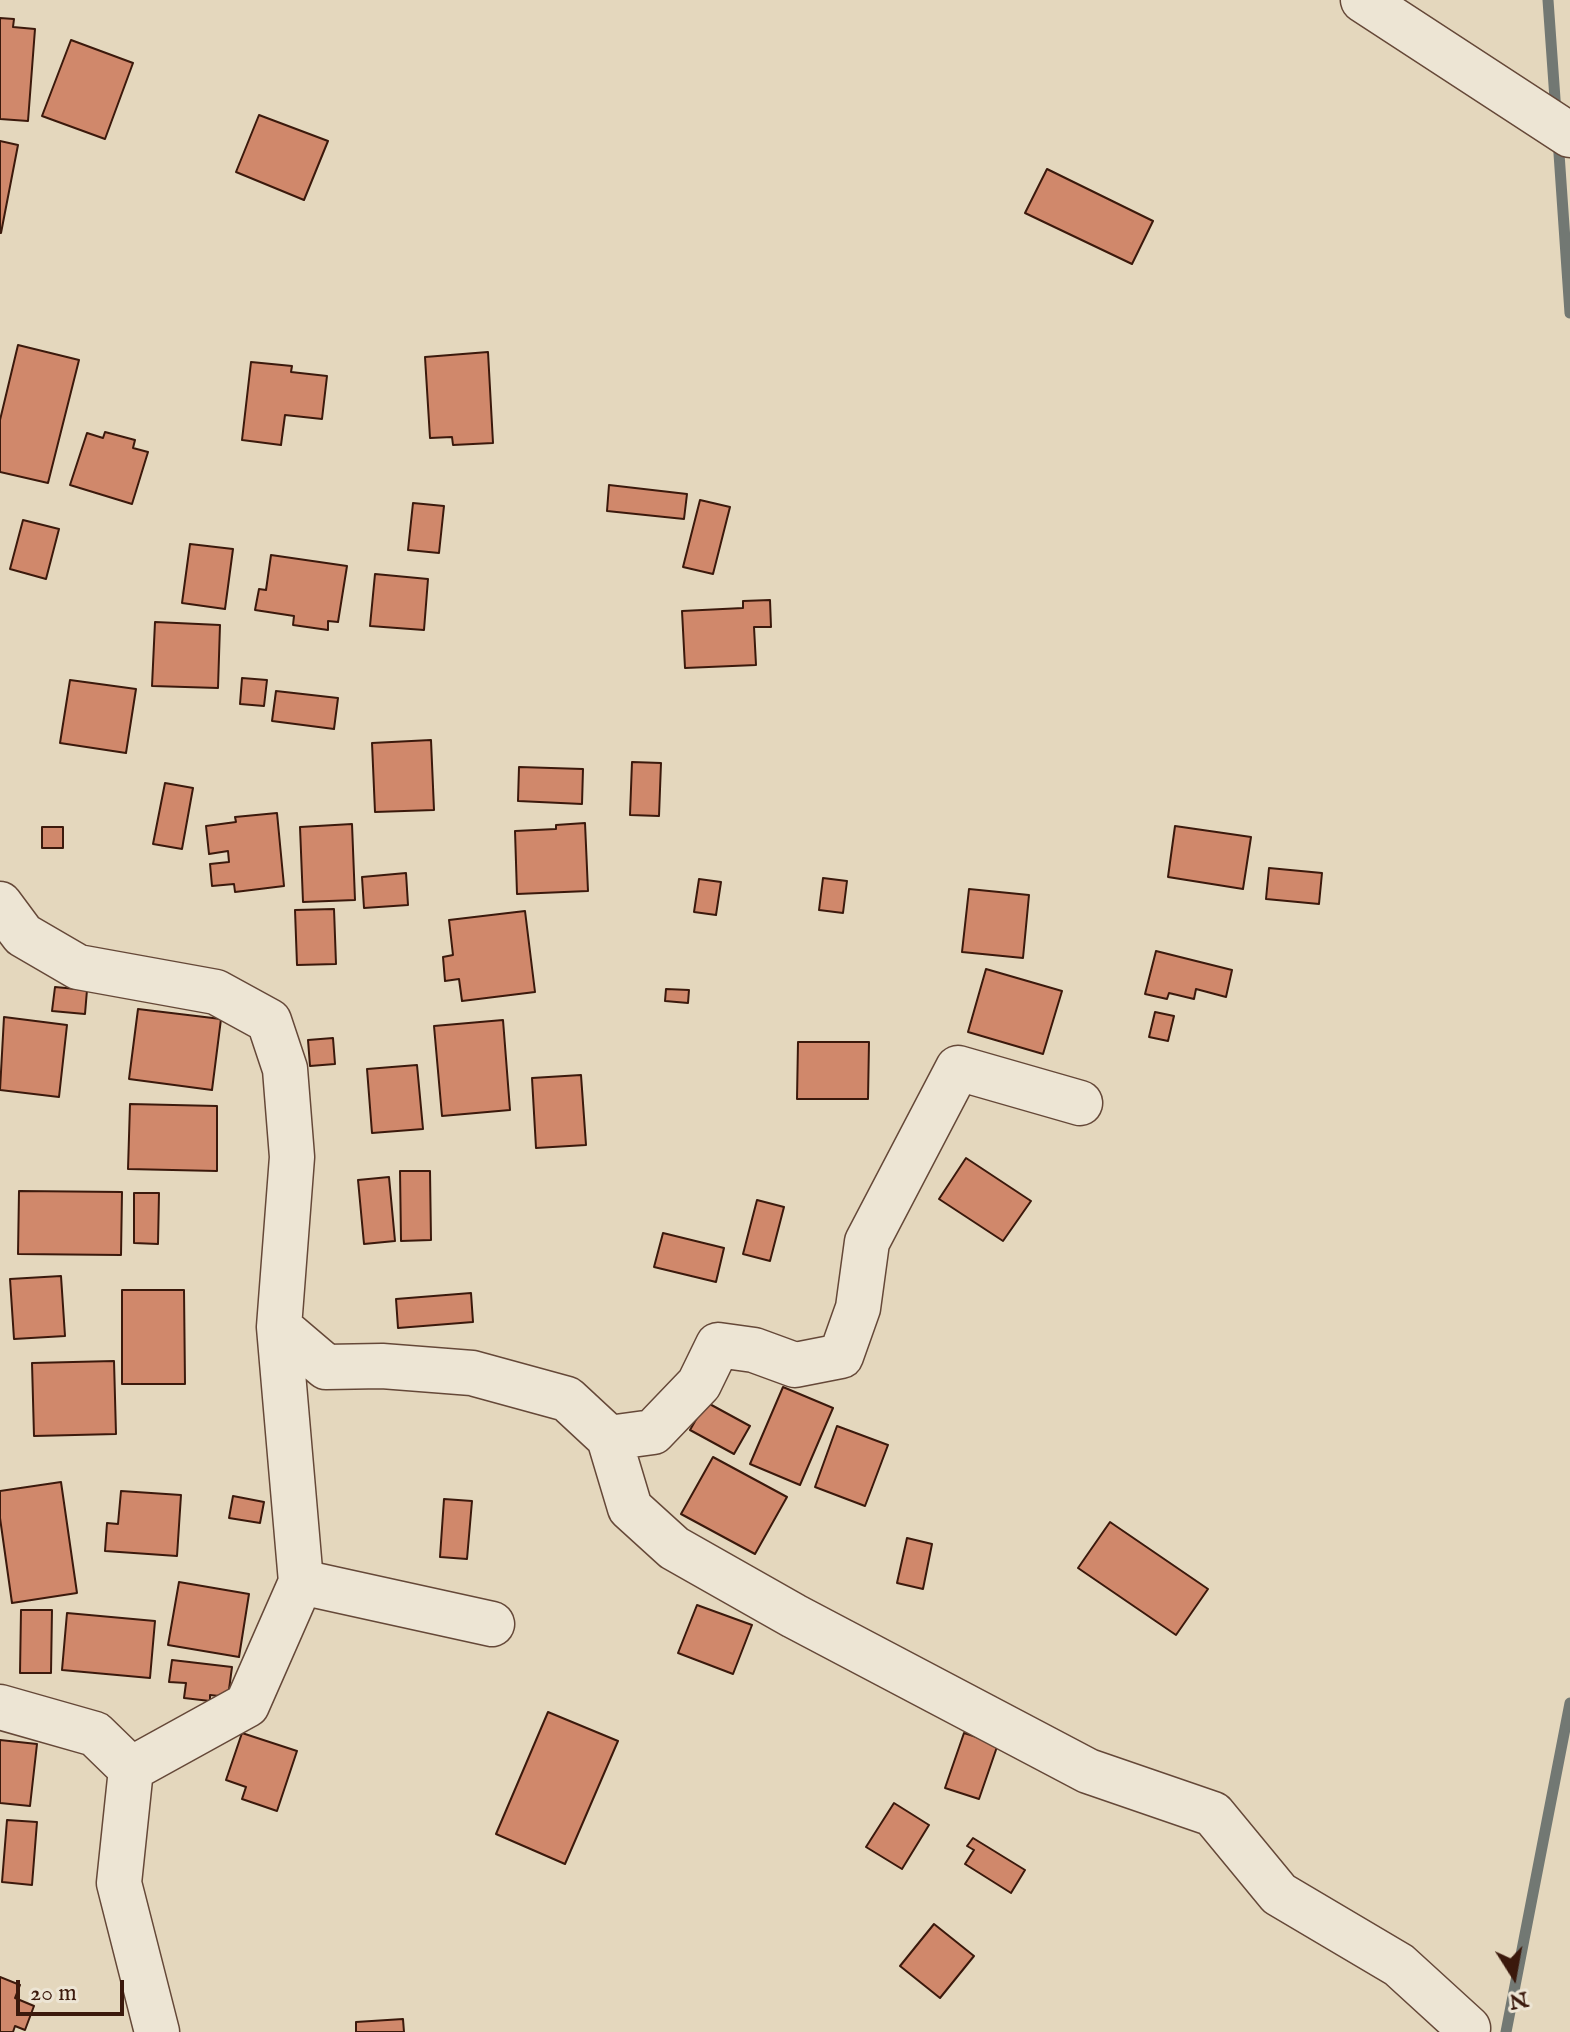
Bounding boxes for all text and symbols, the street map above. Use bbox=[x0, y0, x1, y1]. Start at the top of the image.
north arrow bbox=[1474, 1936, 1554, 2016]
scale bar bbox=[20, 1964, 128, 2014]
text: 20 m bbox=[30, 1978, 77, 2009]
text: N bbox=[1507, 1984, 1531, 2015]

